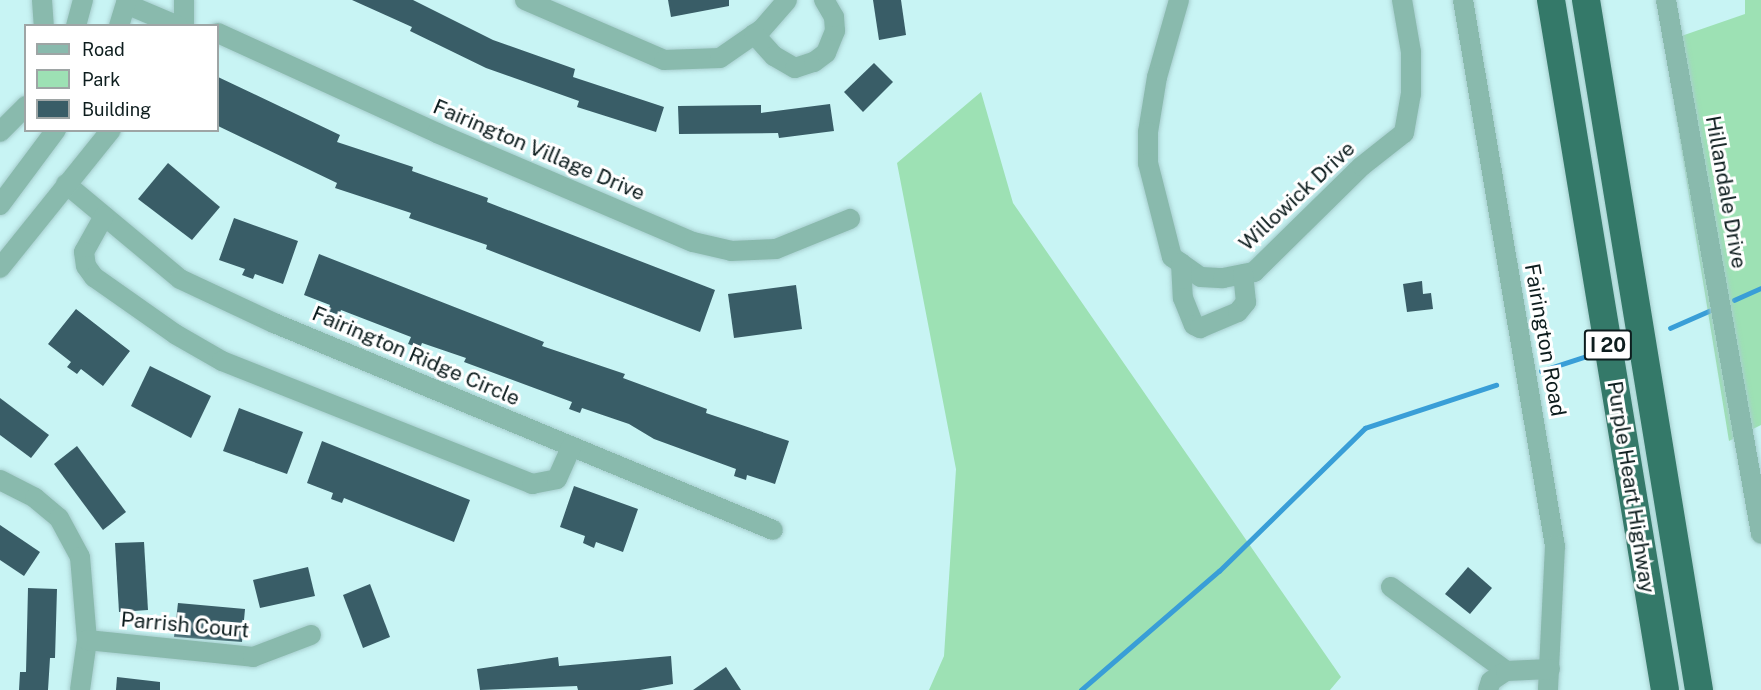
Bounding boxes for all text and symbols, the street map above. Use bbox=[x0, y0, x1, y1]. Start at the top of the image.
legend bbox=[24, 24, 219, 132]
text: Road bbox=[82, 39, 125, 60]
text: Park bbox=[82, 69, 120, 90]
street label: Fairington Village Drive bbox=[429, 94, 649, 206]
text: Building bbox=[82, 99, 151, 120]
street label: Hillandale Drive bbox=[1700, 114, 1752, 270]
street label: Willowick Drive bbox=[1234, 136, 1360, 256]
street label: Fairington Road bbox=[1519, 262, 1571, 418]
street label: Fairington Ridge Circle bbox=[308, 301, 524, 411]
road number: I 20 bbox=[1582, 328, 1634, 362]
street label: Purple Heart Highway bbox=[1602, 379, 1660, 595]
street label: Parrish Court bbox=[120, 607, 250, 643]

